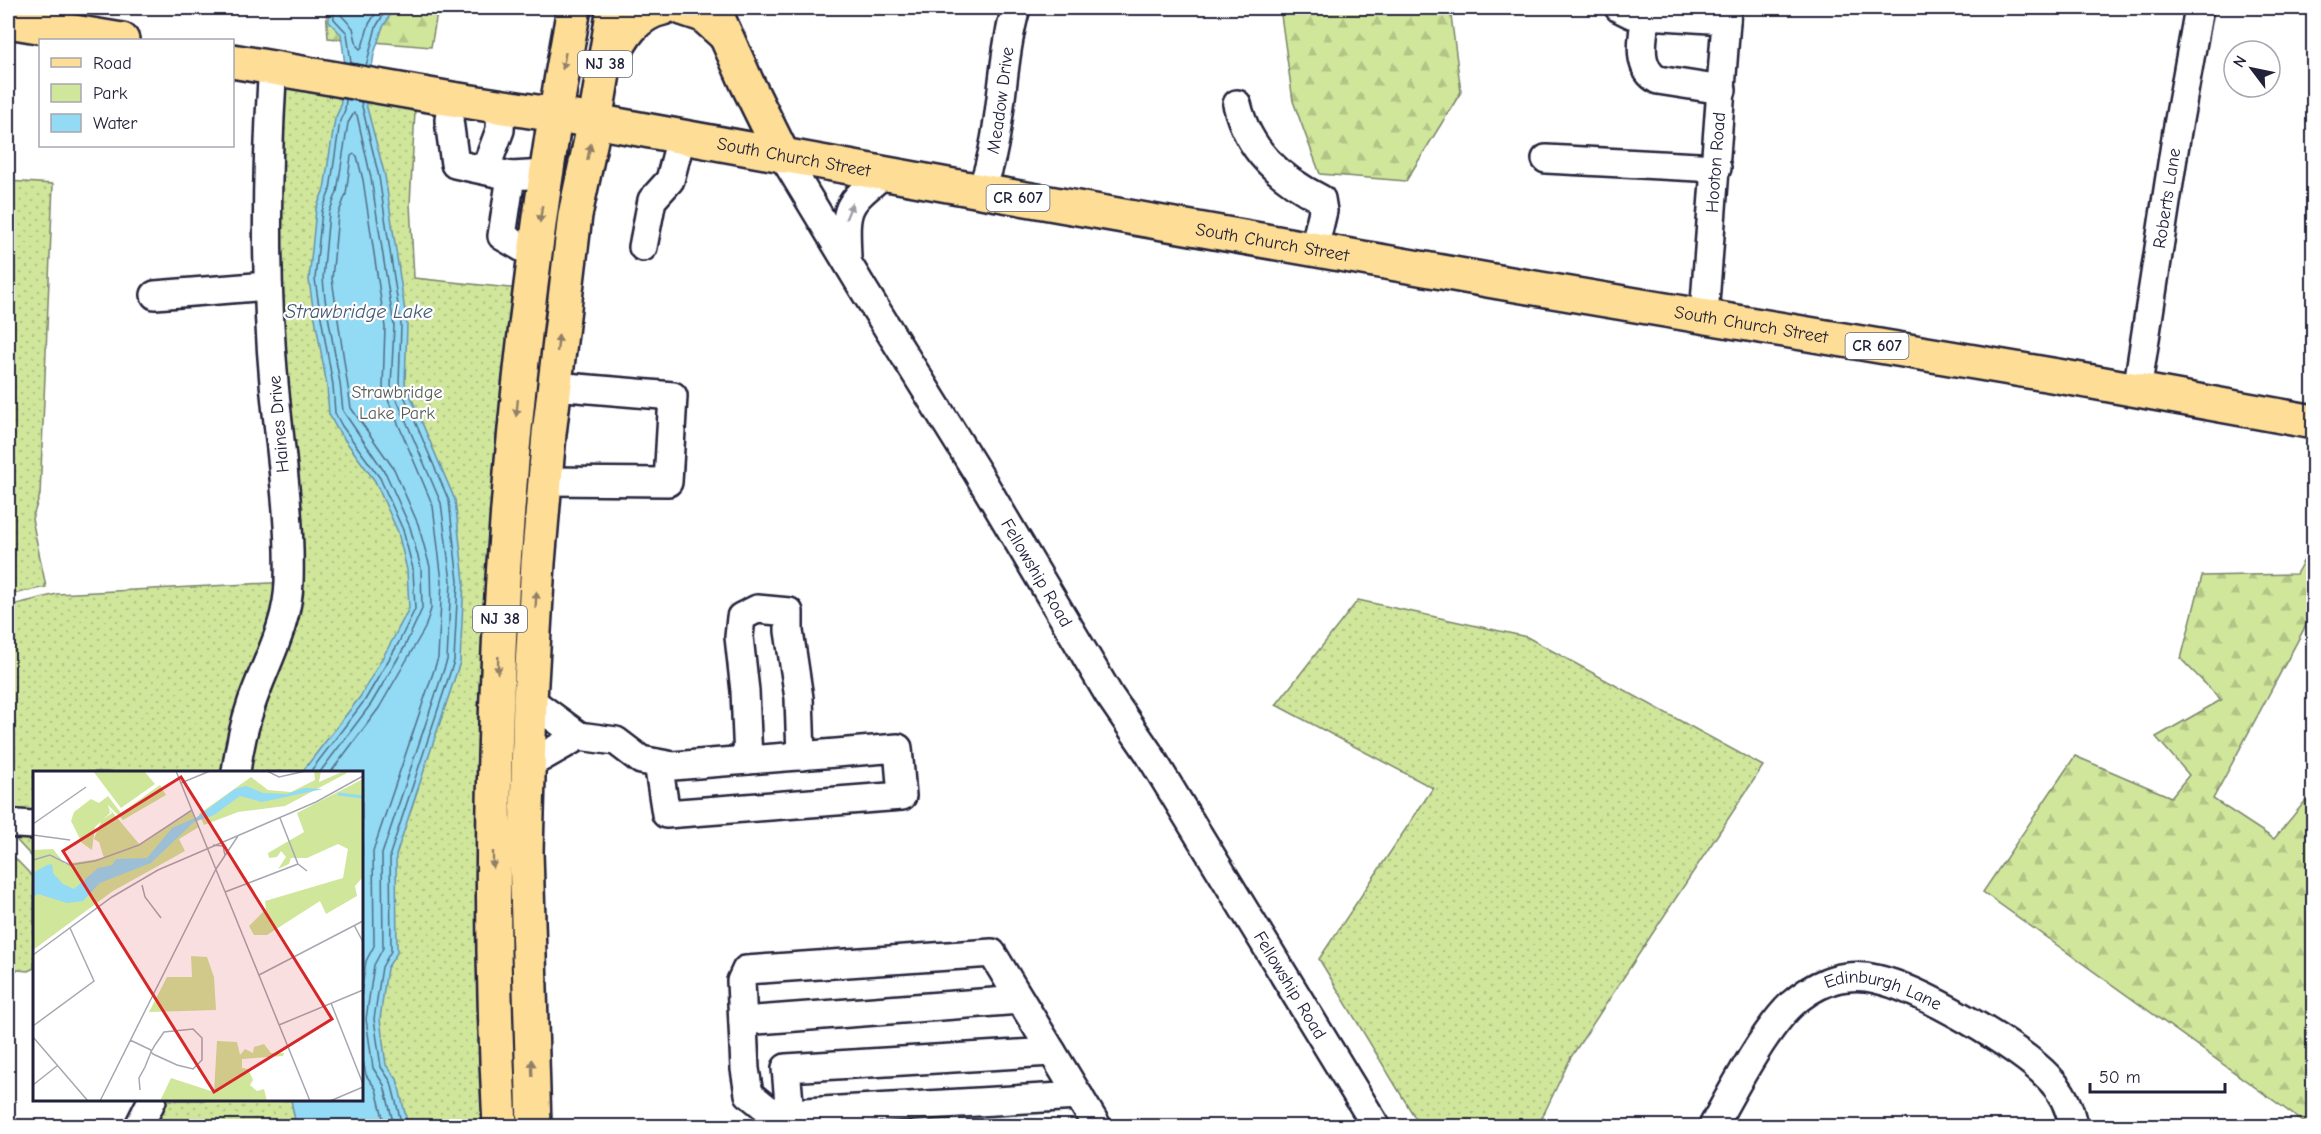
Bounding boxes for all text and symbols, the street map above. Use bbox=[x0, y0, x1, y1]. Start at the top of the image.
legend bbox=[39, 39, 234, 147]
north arrow bbox=[2222, 39, 2282, 99]
street label: Meadow Drive bbox=[982, 45, 1018, 156]
road number: NJ 38 bbox=[578, 51, 632, 77]
one-way arrow bbox=[559, 52, 568, 71]
text: N bbox=[2230, 52, 2251, 71]
text: Road bbox=[93, 53, 132, 74]
text: Park bbox=[93, 83, 128, 104]
street label: Hooton Road bbox=[1701, 111, 1730, 214]
text: Water bbox=[93, 113, 138, 134]
street label: South Church Street bbox=[715, 133, 873, 181]
one-way arrow bbox=[584, 143, 594, 161]
street label: Roberts Lane bbox=[2149, 146, 2185, 250]
road number: CR 607 bbox=[986, 185, 1050, 211]
one-way arrow bbox=[844, 202, 854, 220]
one-way arrow bbox=[536, 205, 545, 224]
street label: South Church Street bbox=[1194, 218, 1352, 266]
water label: Strawbridge Lake bbox=[285, 300, 433, 323]
street label: South Church Street bbox=[1673, 301, 1831, 348]
road number: CR 607 bbox=[1846, 333, 1908, 359]
one-way arrow bbox=[553, 334, 563, 353]
street label: Haines Drive bbox=[264, 374, 294, 474]
park label: Strawbridge Lake Park bbox=[352, 382, 442, 424]
one-way arrow bbox=[512, 398, 522, 417]
street label: Fellowship Road bbox=[997, 515, 1077, 631]
one-way arrow bbox=[531, 591, 540, 610]
road number: NJ 38 bbox=[473, 606, 527, 632]
one-way arrow bbox=[493, 655, 502, 674]
inset map bbox=[33, 771, 363, 1101]
one-way arrow bbox=[488, 850, 498, 869]
street label: Fellowship Road bbox=[1249, 927, 1331, 1043]
street label: Edinburgh Lane bbox=[1821, 966, 1945, 1015]
scale bar bbox=[2090, 1056, 2225, 1094]
one-way arrow bbox=[527, 1059, 536, 1078]
text: 50 m bbox=[2099, 1067, 2141, 1088]

